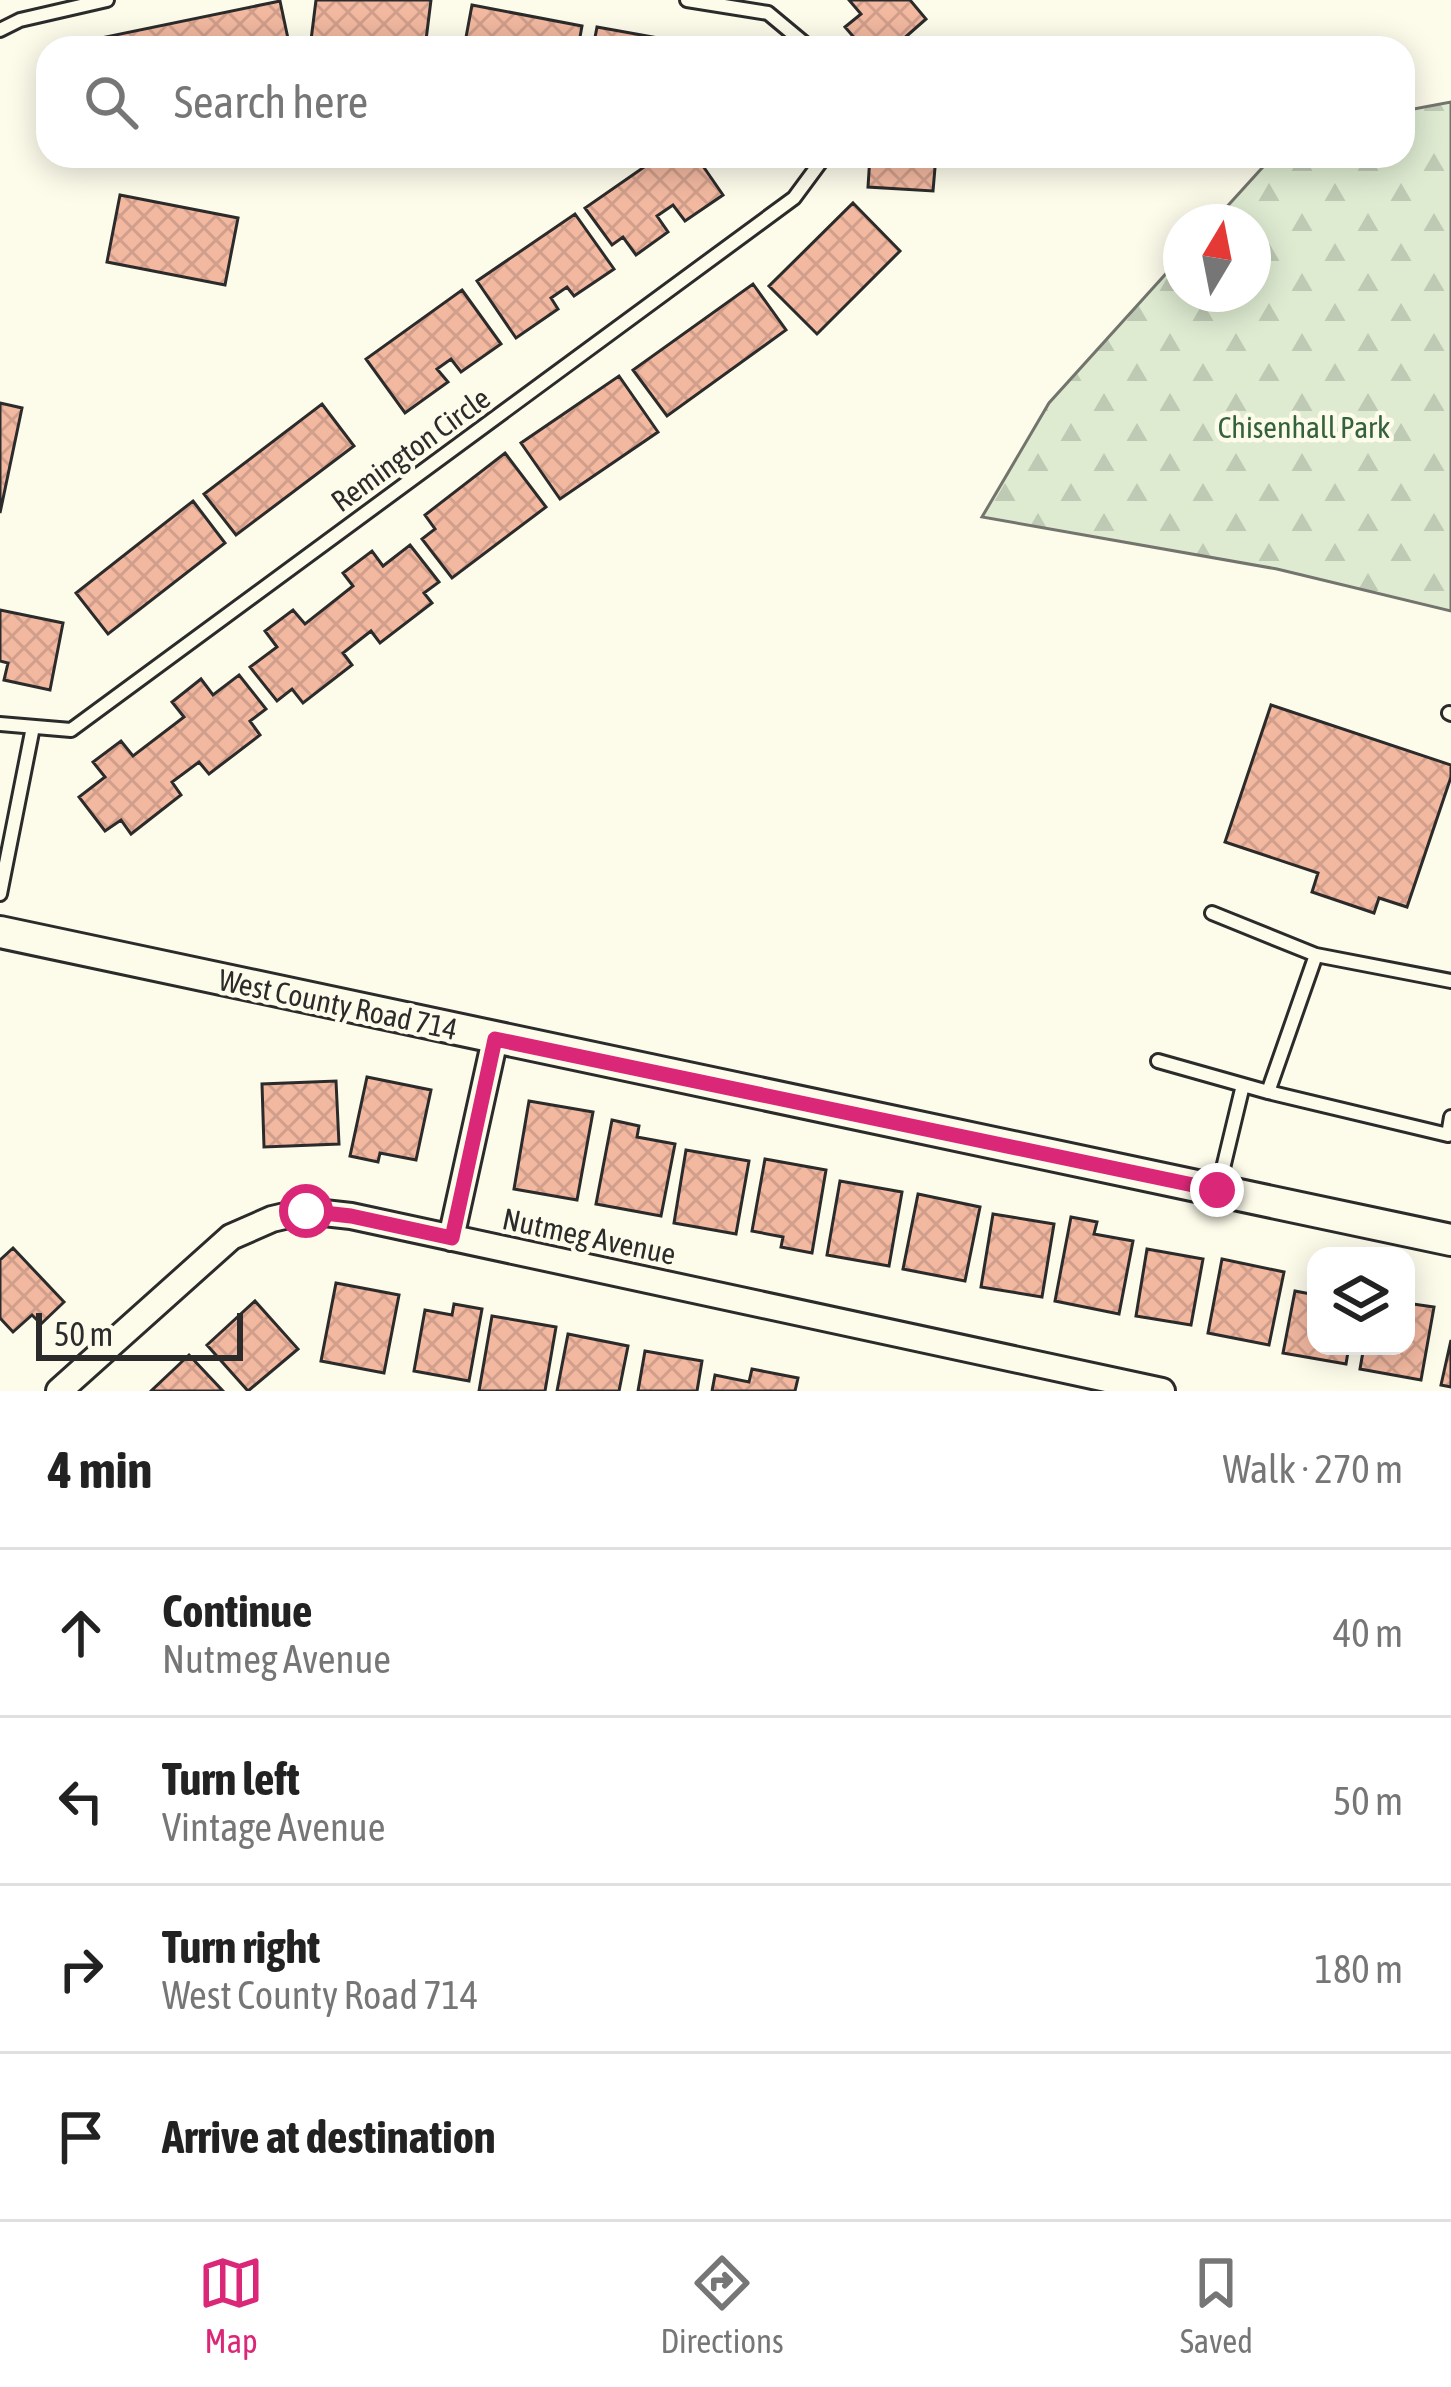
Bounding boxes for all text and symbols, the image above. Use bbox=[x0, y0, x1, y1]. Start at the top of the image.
search box bbox=[36, 36, 1415, 168]
icon: search bbox=[78, 69, 144, 135]
text: Search here bbox=[174, 76, 368, 128]
north arrow bbox=[1163, 204, 1271, 312]
street label: Remington Circle bbox=[325, 380, 496, 518]
park label: Chisenhall Park bbox=[1218, 410, 1390, 444]
street label: West County Road 714 bbox=[216, 962, 461, 1046]
route end bbox=[1190, 1163, 1244, 1217]
route start bbox=[279, 1184, 333, 1238]
street label: Nutmeg Avenue bbox=[500, 1201, 679, 1271]
map controls bbox=[1307, 1247, 1415, 1355]
button: layers bbox=[1307, 1247, 1415, 1355]
scale bar bbox=[36, 1307, 243, 1360]
text: 50 m bbox=[54, 1315, 113, 1353]
text: 4 min bbox=[48, 1440, 152, 1499]
text: Walk · 270 m bbox=[1223, 1447, 1403, 1491]
text: Continue bbox=[162, 1585, 313, 1637]
icon: ahead bbox=[48, 1600, 114, 1666]
text: 40 m bbox=[1333, 1611, 1403, 1655]
text: Nutmeg Avenue bbox=[162, 1637, 391, 1681]
text: Turn left bbox=[162, 1753, 300, 1805]
icon: left bbox=[48, 1768, 114, 1834]
text: 50 m bbox=[1333, 1779, 1403, 1823]
text: Vintage Avenue bbox=[162, 1805, 385, 1849]
text: Turn right bbox=[162, 1921, 320, 1973]
icon: right bbox=[48, 1936, 114, 2002]
text: 180 m bbox=[1315, 1947, 1403, 1991]
text: West County Road 714 bbox=[162, 1973, 478, 2017]
icon: arrive bbox=[48, 2104, 114, 2170]
text: Arrive at destination bbox=[162, 2111, 496, 2163]
tab: Map bbox=[198, 2250, 264, 2360]
tab: Directions bbox=[660, 2250, 784, 2360]
tab: Saved bbox=[1180, 2250, 1253, 2360]

